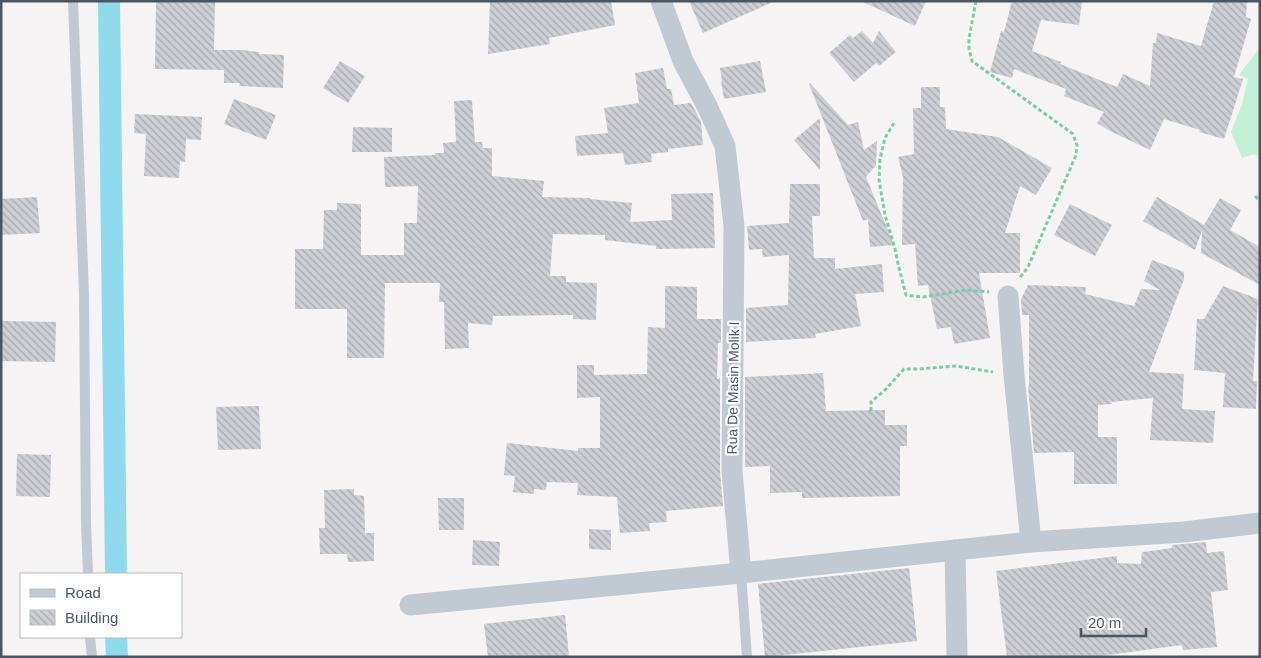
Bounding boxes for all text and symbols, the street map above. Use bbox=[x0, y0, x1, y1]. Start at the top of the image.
street label: Rua De Masin Molik I bbox=[724, 321, 742, 455]
legend bbox=[20, 573, 182, 638]
text: Road bbox=[65, 584, 101, 601]
scale bar bbox=[1081, 606, 1146, 638]
text: Building bbox=[65, 609, 118, 626]
text: 20 m bbox=[1088, 614, 1121, 631]

